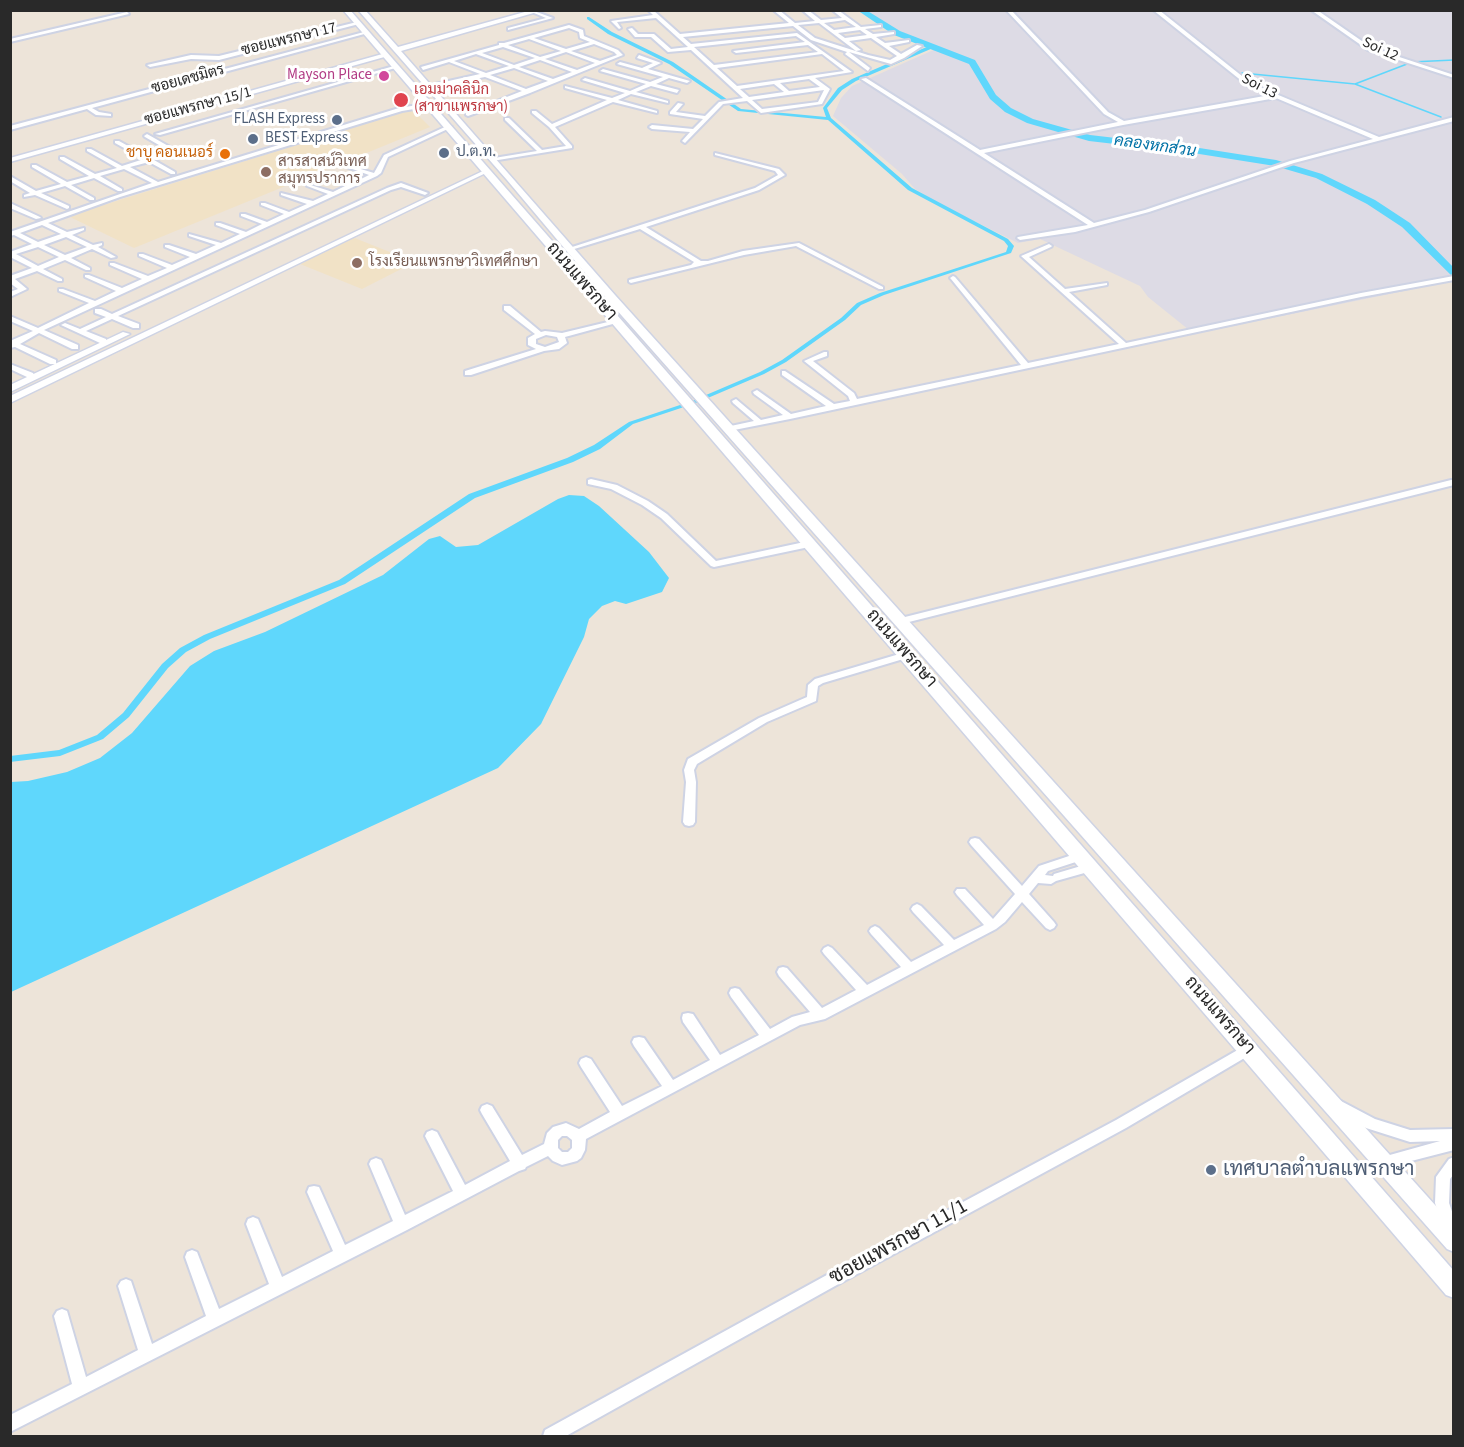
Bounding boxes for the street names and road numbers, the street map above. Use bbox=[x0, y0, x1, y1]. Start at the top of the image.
street label: ซอยแพรกษา 17 bbox=[240, 19, 338, 61]
street label: Soi 12 bbox=[1359, 34, 1401, 66]
street label: ซอยเดชมิตร bbox=[150, 62, 226, 98]
street label: Soi 13 bbox=[1238, 70, 1280, 104]
street label: ซอยแพรกษา 15/1 bbox=[143, 84, 253, 130]
street label: ถนนแพรกษา bbox=[541, 238, 621, 326]
street label: ถนนแพรกษา bbox=[861, 605, 941, 693]
street label: ถนนแพรกษา bbox=[1179, 972, 1259, 1060]
street label: ซอยแพรกษา 11/1 bbox=[826, 1195, 972, 1291]

